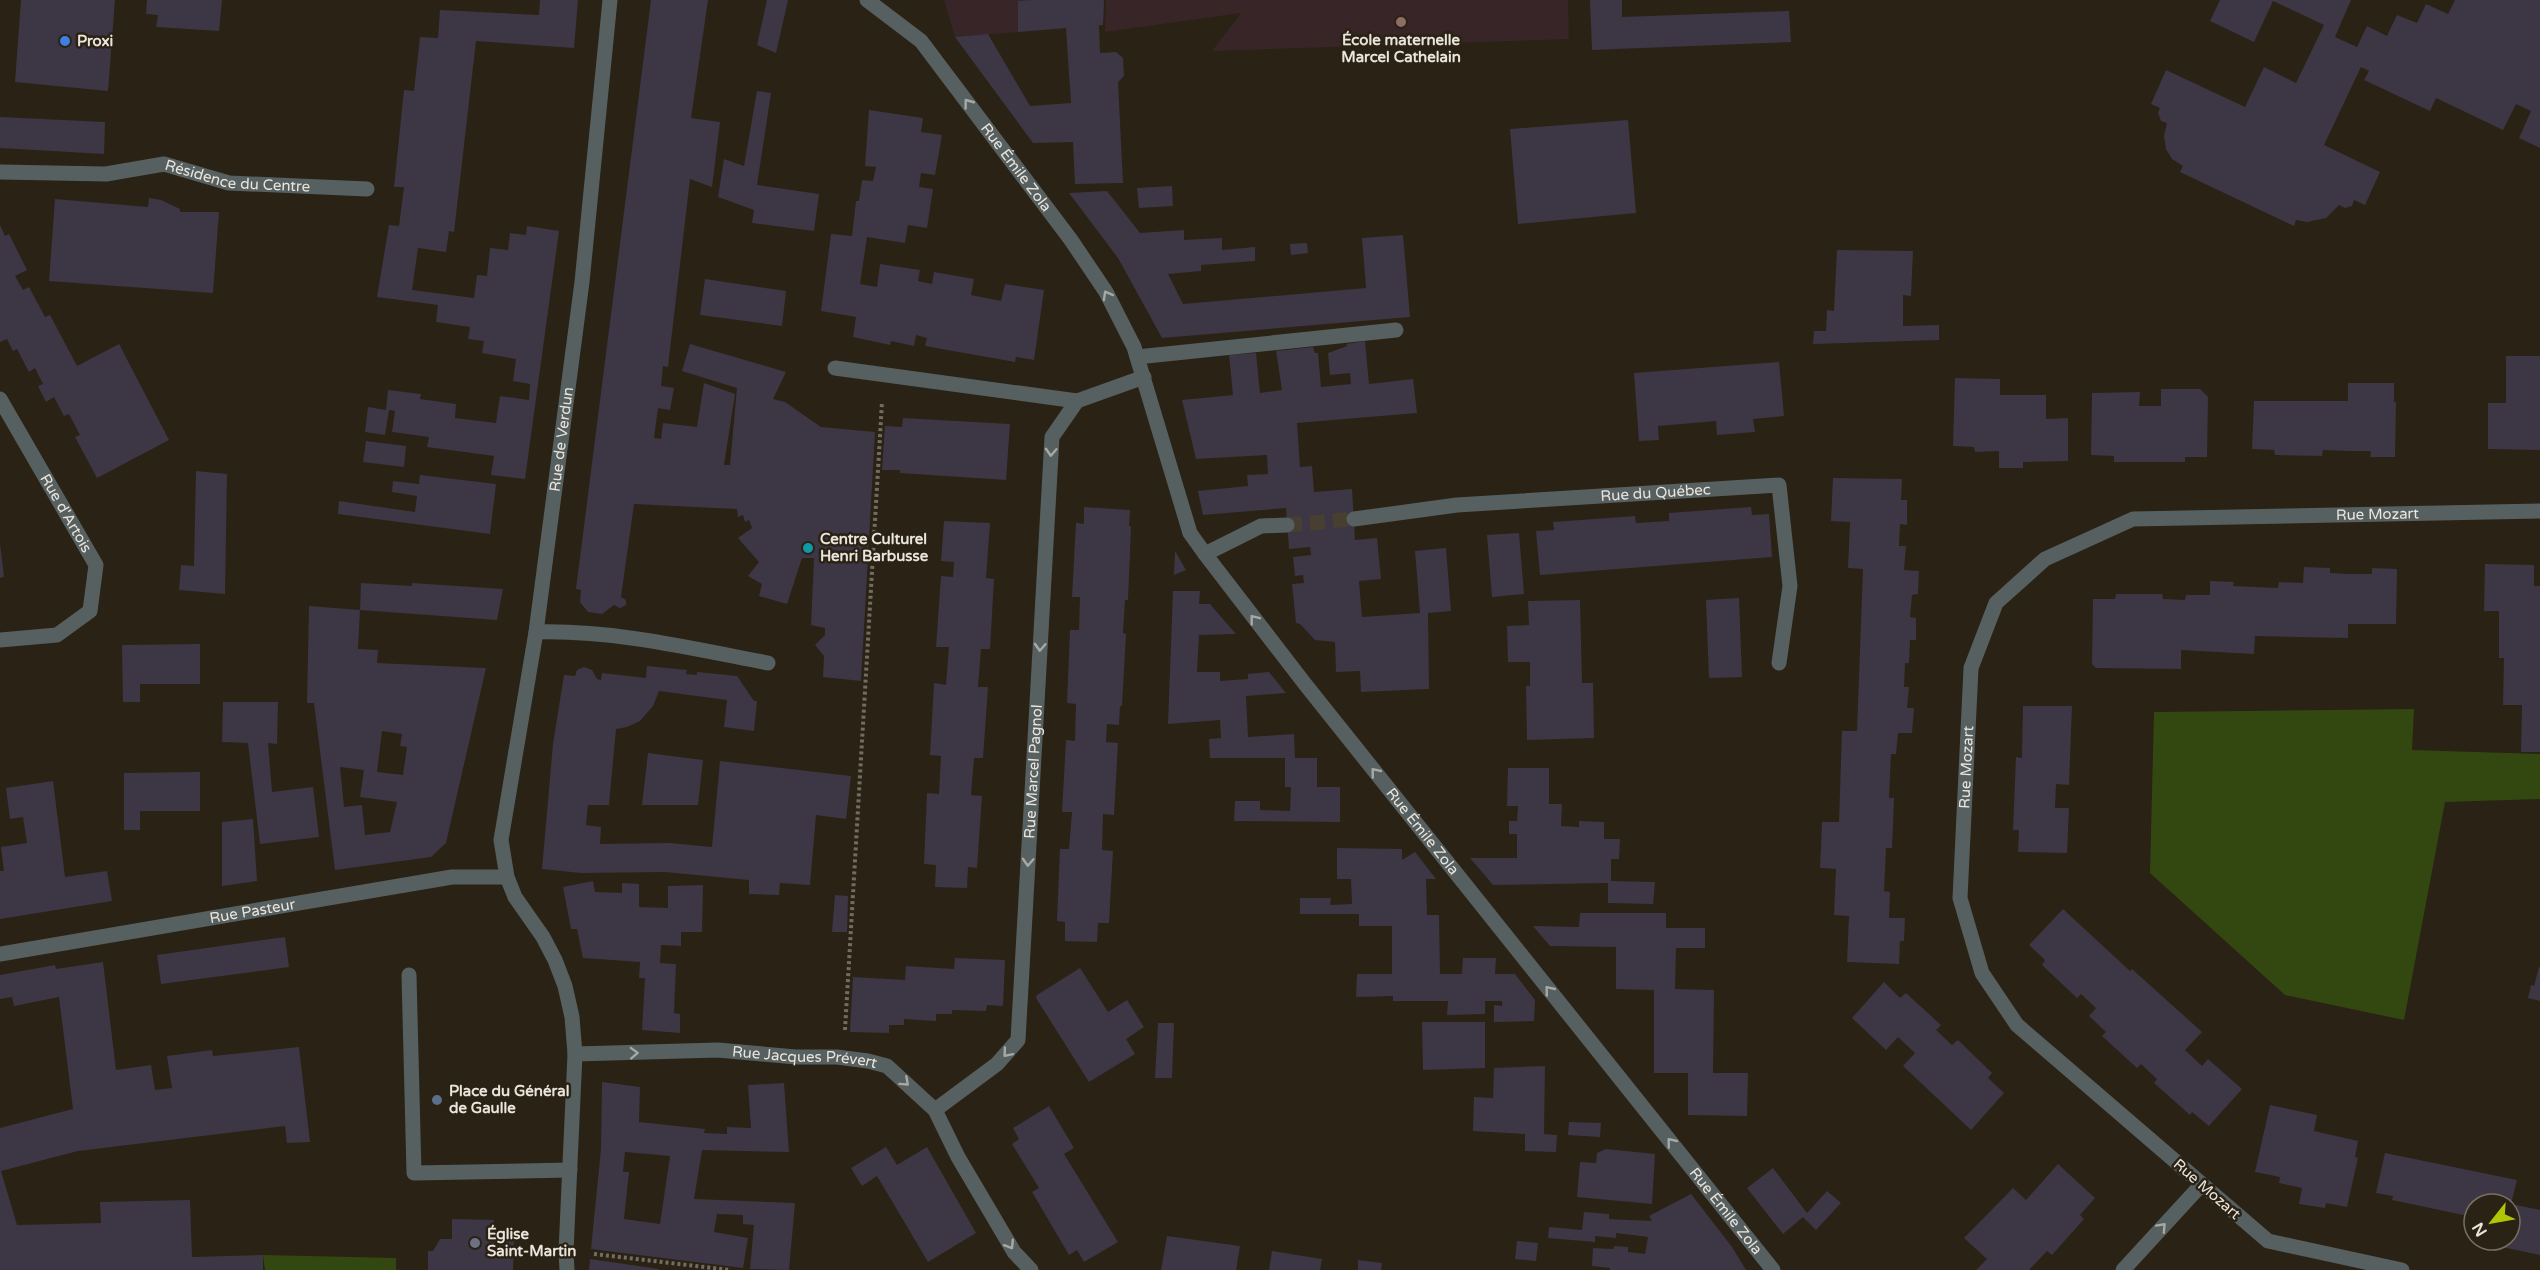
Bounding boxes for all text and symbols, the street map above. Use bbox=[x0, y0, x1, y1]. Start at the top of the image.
marker: École maternelle Marcel Cathelain bbox=[1394, 15, 1408, 29]
place label: École maternelle Marcel Cathelain bbox=[1341, 30, 1461, 66]
place label: Proxi bbox=[77, 32, 113, 50]
marker: Proxi bbox=[58, 34, 72, 48]
one-way arrow bbox=[964, 99, 975, 110]
street label: Rue Émile Zola bbox=[977, 119, 1055, 215]
street label: Résidence du Centre bbox=[163, 156, 310, 196]
one-way arrow bbox=[1103, 291, 1114, 301]
street label: Rue de Verdun bbox=[546, 386, 577, 493]
one-way arrow bbox=[1045, 447, 1058, 456]
street label: Rue d'Artois bbox=[36, 471, 96, 556]
street label: Rue du Québec bbox=[1600, 480, 1711, 505]
street label: Rue Mozart bbox=[2336, 504, 2419, 524]
place label: Centre Culturel Henri Barbusse bbox=[820, 530, 929, 565]
marker: Centre Culturel Henri Barbusse bbox=[801, 541, 815, 555]
one-way arrow bbox=[1251, 614, 1262, 625]
one-way arrow bbox=[1034, 642, 1047, 651]
street label: Rue Marcel Pagnol bbox=[1020, 704, 1046, 839]
street label: Rue Mozart bbox=[1955, 725, 1977, 809]
one-way arrow bbox=[1372, 768, 1383, 779]
street label: Rue Émile Zola bbox=[1382, 784, 1463, 878]
one-way arrow bbox=[1022, 858, 1035, 867]
street label: Rue Pasteur bbox=[208, 895, 297, 927]
one-way arrow bbox=[1546, 986, 1557, 997]
street label: Rue Jacques Prévert bbox=[731, 1042, 879, 1072]
one-way arrow bbox=[1003, 1046, 1014, 1057]
one-way arrow bbox=[629, 1047, 638, 1059]
one-way arrow bbox=[899, 1075, 909, 1086]
place label: Place du Général de Gaulle bbox=[449, 1082, 569, 1117]
marker: Place du Général de Gaulle bbox=[430, 1093, 444, 1107]
one-way arrow bbox=[1667, 1138, 1678, 1149]
street label: Rue Mozart bbox=[2170, 1155, 2244, 1223]
street label: Rue Émile Zola bbox=[1686, 1164, 1766, 1258]
north arrow bbox=[2462, 1192, 2522, 1252]
text: N bbox=[2468, 1219, 2492, 1240]
one-way arrow bbox=[2155, 1223, 2166, 1234]
place label: Église Saint-Martin bbox=[487, 1224, 576, 1260]
marker: Église Saint-Martin bbox=[468, 1236, 482, 1250]
one-way arrow bbox=[1002, 1239, 1014, 1249]

